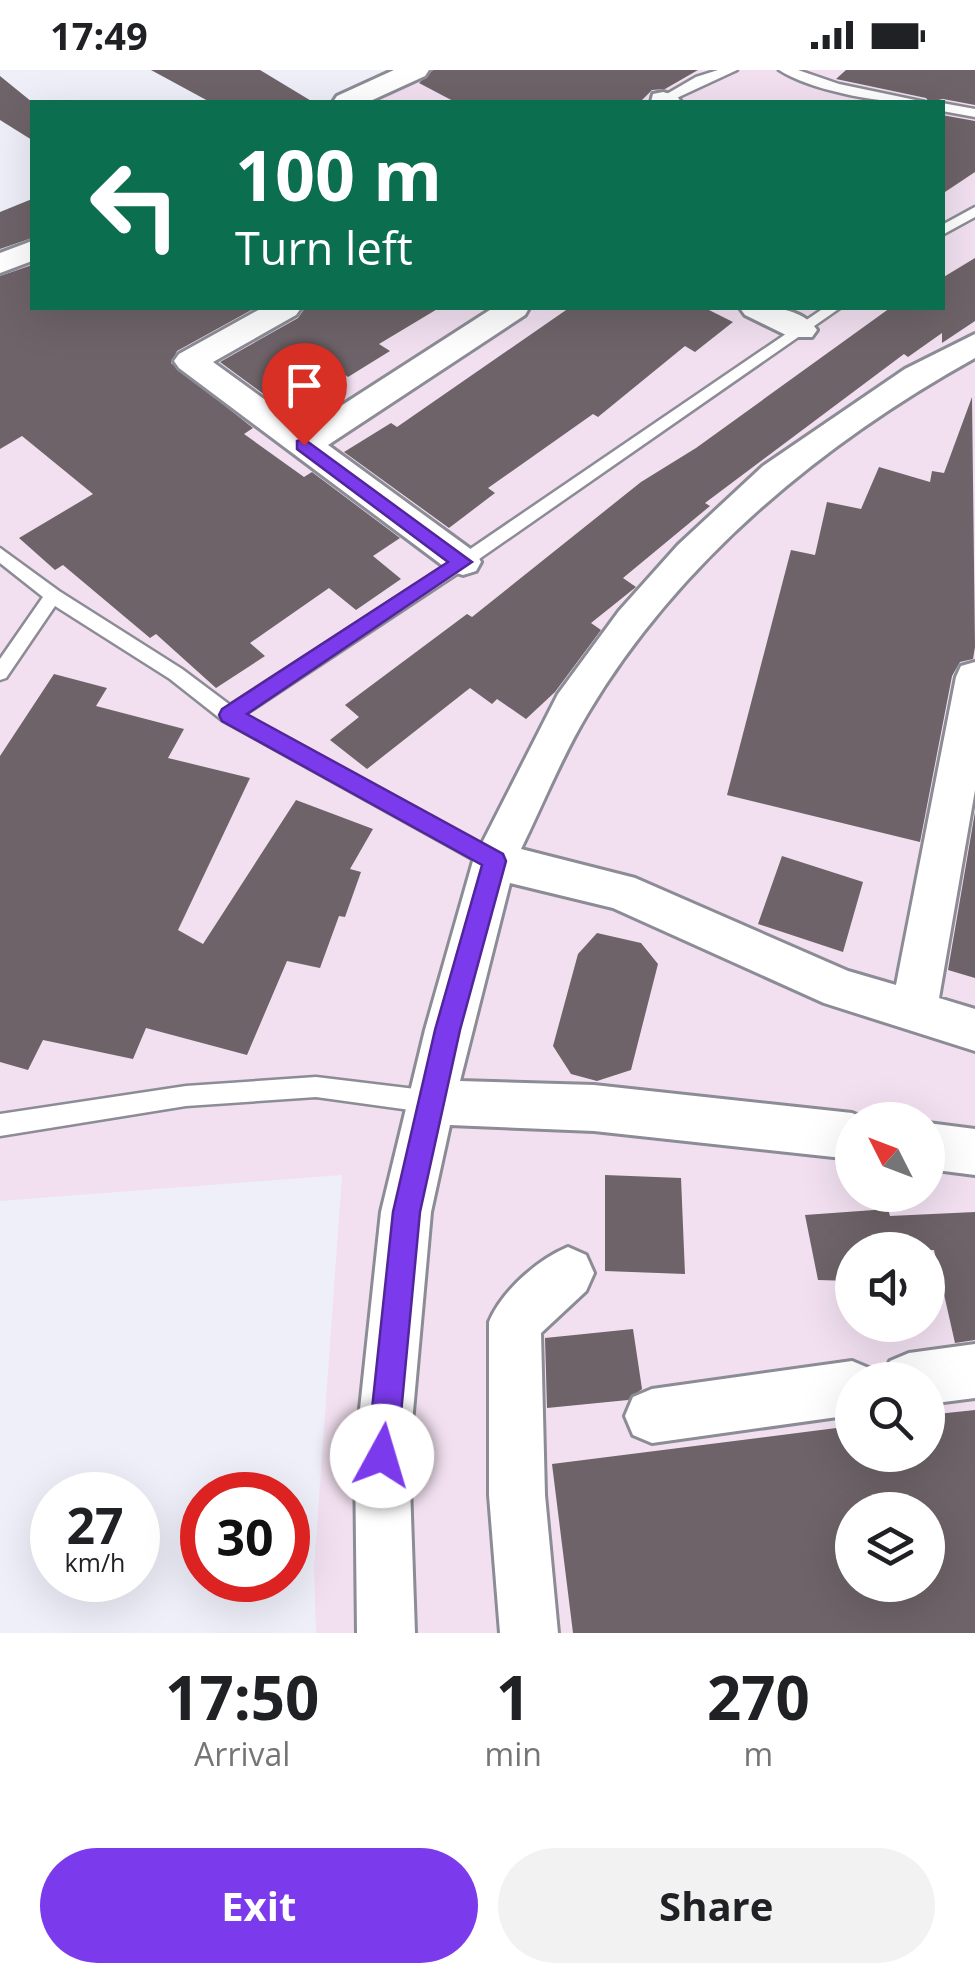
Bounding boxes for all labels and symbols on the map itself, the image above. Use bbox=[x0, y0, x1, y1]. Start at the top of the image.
pin bbox=[262, 343, 347, 446]
north arrow bbox=[835, 1102, 945, 1212]
position arrow bbox=[330, 1404, 434, 1508]
speed limit sign: 30 bbox=[180, 1472, 310, 1602]

